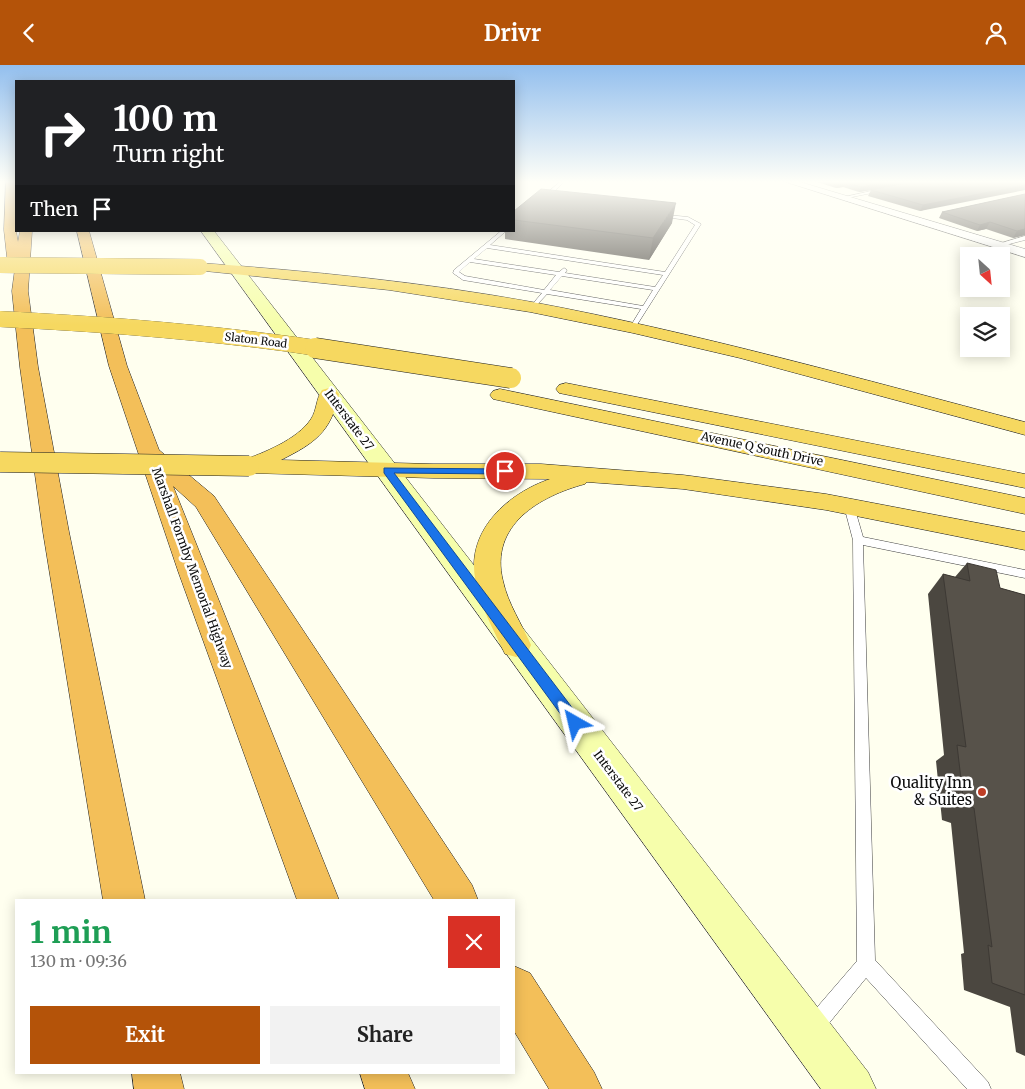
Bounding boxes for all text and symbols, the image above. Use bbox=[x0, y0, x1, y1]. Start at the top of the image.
icon: back bbox=[15, 19, 43, 47]
text: Drivr bbox=[484, 19, 541, 47]
icon: person bbox=[982, 19, 1010, 47]
text: 100 m bbox=[113, 97, 218, 141]
icon: right bbox=[30, 100, 95, 165]
text: Turn right bbox=[113, 140, 224, 168]
icon: arrive bbox=[88, 195, 116, 223]
text: Then bbox=[30, 197, 78, 221]
north arrow bbox=[960, 247, 1010, 297]
map controls bbox=[960, 247, 1010, 357]
button: layers bbox=[960, 307, 1010, 357]
street label: Slaton Road bbox=[224, 329, 288, 351]
street label: Interstate 27 bbox=[322, 386, 377, 453]
street label: Avenue Q South Drive bbox=[699, 428, 825, 469]
pin bbox=[484, 450, 526, 492]
icon: arrive bbox=[491, 457, 519, 485]
street label: Marshall Formby Memorial Highway bbox=[149, 465, 236, 670]
position arrow bbox=[548, 696, 600, 748]
street label: Interstate 27 bbox=[591, 747, 646, 814]
place label: Quality Inn & Suites bbox=[891, 773, 972, 809]
marker: Quality Inn & Suites bbox=[976, 786, 988, 798]
text: 1 min bbox=[30, 913, 112, 951]
button: close bbox=[448, 916, 500, 968]
text: 130 m · 09:36 bbox=[30, 951, 127, 971]
button: Exit bbox=[30, 1006, 260, 1064]
button: Share bbox=[270, 1006, 500, 1064]

